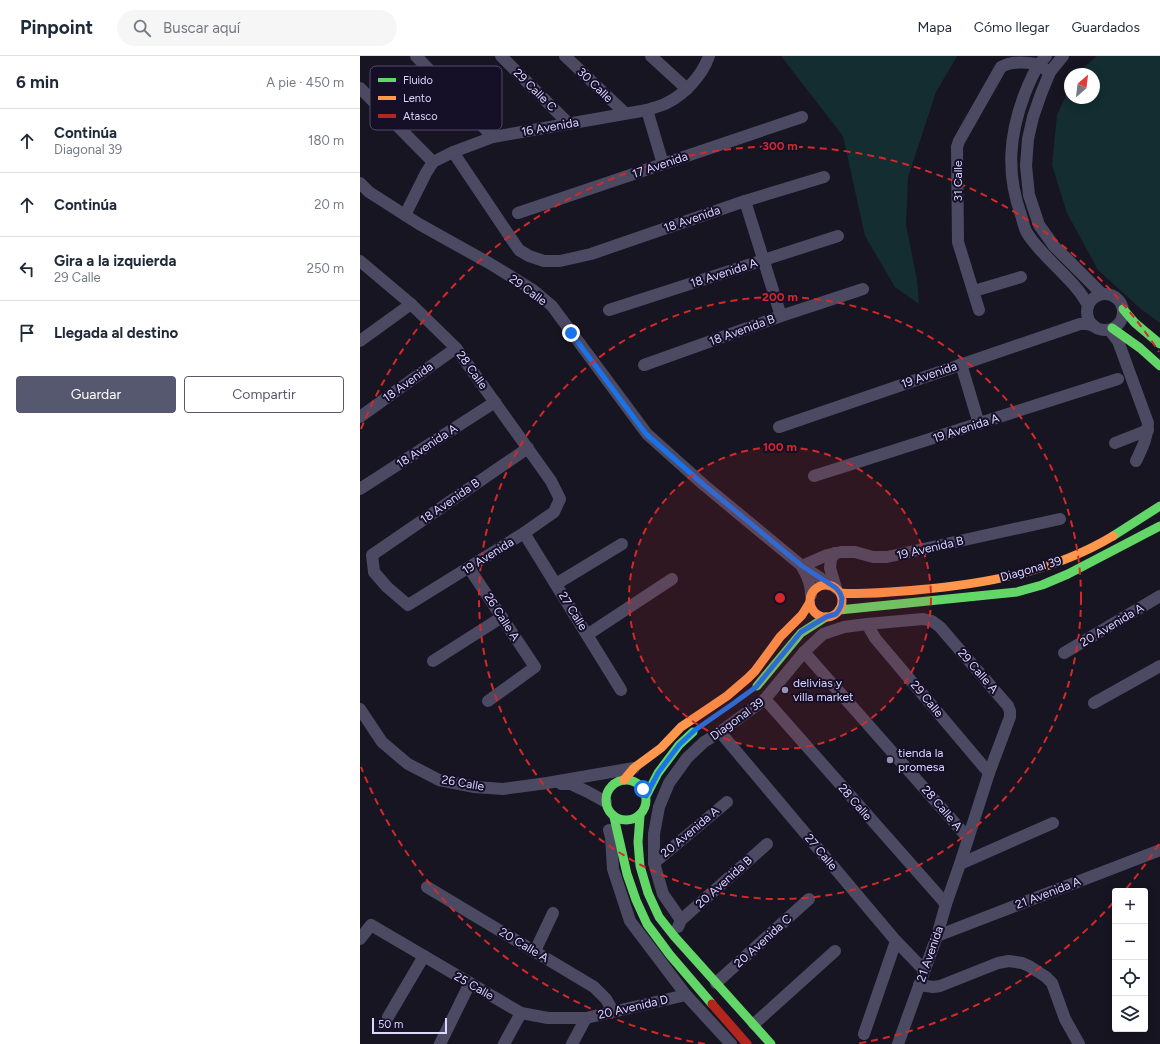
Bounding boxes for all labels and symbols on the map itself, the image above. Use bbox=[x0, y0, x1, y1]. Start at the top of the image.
street label: 30 Calle bbox=[574, 65, 616, 106]
legend bbox=[370, 66, 502, 130]
street label: 29 Calle C bbox=[511, 66, 560, 115]
north arrow bbox=[1064, 68, 1100, 104]
text: Fluido bbox=[403, 74, 433, 87]
text: Lento bbox=[403, 92, 431, 105]
text: Atasco bbox=[403, 110, 438, 123]
street label: 16 Avenida bbox=[520, 115, 580, 139]
text: 300 m bbox=[762, 139, 798, 153]
street label: 17 Avenida bbox=[630, 149, 690, 181]
street label: 31 Calle bbox=[951, 160, 965, 202]
street label: 18 Avenida bbox=[662, 203, 722, 235]
street label: 18 Avenida A bbox=[689, 256, 759, 290]
street label: 29 Calle bbox=[506, 272, 550, 309]
text: 200 m bbox=[762, 290, 798, 304]
street label: 18 Avenida B bbox=[707, 312, 777, 348]
route end bbox=[562, 324, 580, 342]
street label: 28 Calle bbox=[454, 348, 491, 392]
street label: 18 Avenida bbox=[380, 359, 436, 405]
street label: 19 Avenida bbox=[899, 359, 959, 391]
street label: 19 Avenida A bbox=[931, 411, 1001, 445]
street label: 18 Avenida A bbox=[394, 421, 460, 471]
text: 100 m bbox=[763, 440, 797, 454]
street label: 18 Avenida B bbox=[418, 476, 482, 526]
street label: 19 Avenida B bbox=[895, 533, 965, 563]
street label: 19 Avenida bbox=[460, 535, 516, 577]
street label: Diagonal 39 bbox=[999, 554, 1063, 584]
street label: 27 Calle bbox=[556, 589, 590, 633]
street label: 26 Calle A bbox=[481, 590, 523, 644]
centre of rings bbox=[773, 591, 787, 605]
street label: 20 Avenida A bbox=[1078, 601, 1146, 649]
street label: 29 Calle A bbox=[955, 646, 1001, 696]
place label: delivias y villa market bbox=[793, 676, 854, 704]
street label: 29 Calle bbox=[908, 678, 946, 720]
marker: delivias y villa market bbox=[780, 685, 790, 695]
street label: Diagonal 39 bbox=[707, 695, 767, 743]
place label: tienda la promesa bbox=[898, 746, 945, 774]
marker: tienda la promesa bbox=[885, 755, 895, 765]
street label: 26 Calle bbox=[441, 772, 486, 794]
route start bbox=[634, 780, 652, 798]
street label: 28 Calle bbox=[835, 781, 875, 823]
street label: 28 Calle A bbox=[919, 783, 965, 833]
street label: 20 Avenida A bbox=[658, 804, 722, 860]
street label: 27 Calle bbox=[802, 831, 840, 873]
street label: 20 Avenida B bbox=[693, 853, 755, 911]
street label: 21 Avenida A bbox=[1013, 874, 1083, 912]
street label: 20 Avenida C bbox=[731, 911, 795, 970]
street label: 21 Avenida bbox=[914, 924, 946, 984]
street label: 20 Calle A bbox=[497, 925, 551, 965]
street label: 25 Calle bbox=[452, 969, 497, 1003]
street label: 20 Avenida D bbox=[596, 992, 670, 1022]
scale bar bbox=[372, 1016, 447, 1035]

